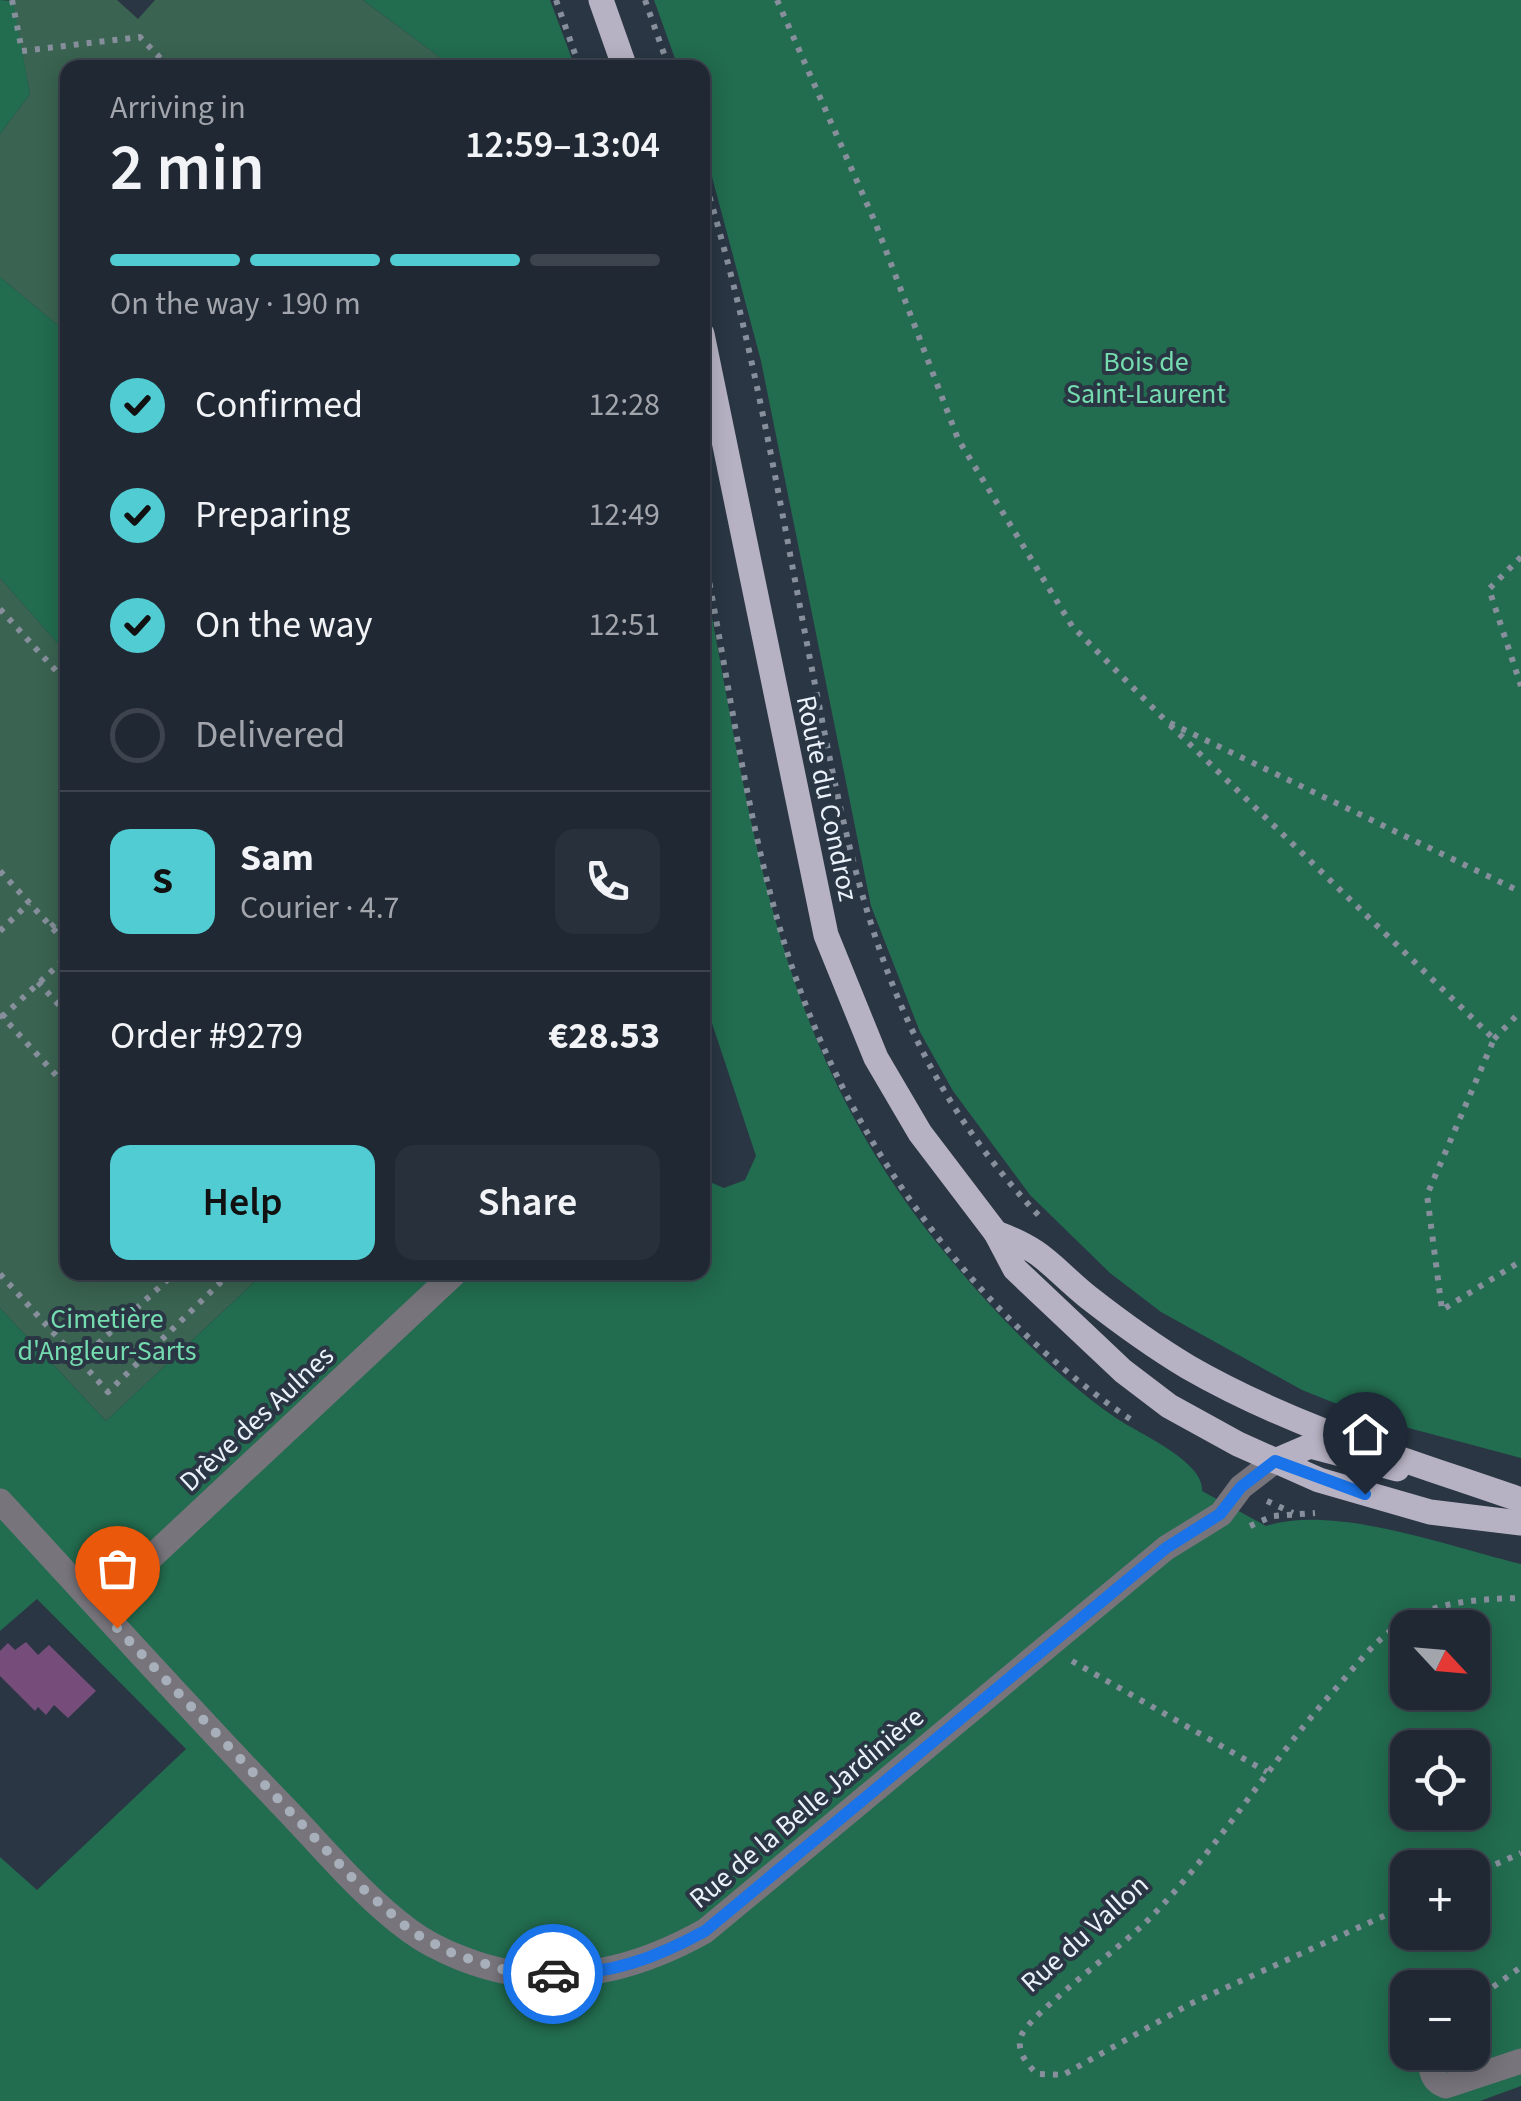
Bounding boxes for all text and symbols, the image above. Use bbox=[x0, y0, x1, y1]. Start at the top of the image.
text: Arriving in bbox=[110, 85, 246, 131]
text: 12:59–13:04 bbox=[465, 118, 660, 172]
text: 2 min bbox=[110, 122, 265, 215]
text: On the way · 190 m bbox=[110, 281, 361, 327]
park label: Bois de Saint-Laurent bbox=[1066, 342, 1226, 414]
icon: check bbox=[110, 378, 165, 433]
text: Confirmed bbox=[195, 378, 363, 432]
text: 12:28 bbox=[588, 382, 660, 428]
icon: check bbox=[110, 488, 165, 543]
text: Preparing bbox=[195, 488, 350, 542]
text: 12:49 bbox=[588, 492, 660, 538]
icon: check bbox=[110, 598, 165, 653]
text: On the way bbox=[195, 598, 372, 652]
text: 12:51 bbox=[588, 602, 660, 648]
street label: Route du Condroz bbox=[786, 692, 868, 905]
text: Delivered bbox=[195, 708, 345, 762]
button: phone bbox=[555, 829, 660, 934]
text: Sam bbox=[240, 831, 314, 885]
text: S bbox=[152, 854, 173, 908]
text: Courier · 4.7 bbox=[240, 885, 400, 931]
text: Order #9279 bbox=[110, 1009, 303, 1063]
text: €28.53 bbox=[548, 1009, 660, 1063]
button: Help bbox=[110, 1145, 375, 1260]
button: Share bbox=[395, 1145, 660, 1260]
park label: Cimetière d'Angleur-Sarts bbox=[18, 1299, 196, 1371]
street label: Drève des Aulnes bbox=[171, 1337, 343, 1501]
pin bbox=[1323, 1392, 1408, 1495]
icon: home bbox=[1338, 1407, 1393, 1462]
pin bbox=[75, 1526, 160, 1629]
icon: bag bbox=[90, 1541, 145, 1596]
north arrow bbox=[1390, 1610, 1490, 1710]
map controls bbox=[1390, 1610, 1490, 2070]
street label: Rue de la Belle Jardinière bbox=[681, 1697, 933, 1918]
button: locate bbox=[1390, 1730, 1490, 1830]
button: + bbox=[1390, 1850, 1490, 1950]
street label: Rue du Vallon bbox=[1012, 1865, 1157, 2002]
courier bbox=[503, 1924, 603, 2024]
icon: car bbox=[526, 1947, 581, 2002]
button: − bbox=[1390, 1970, 1490, 2070]

